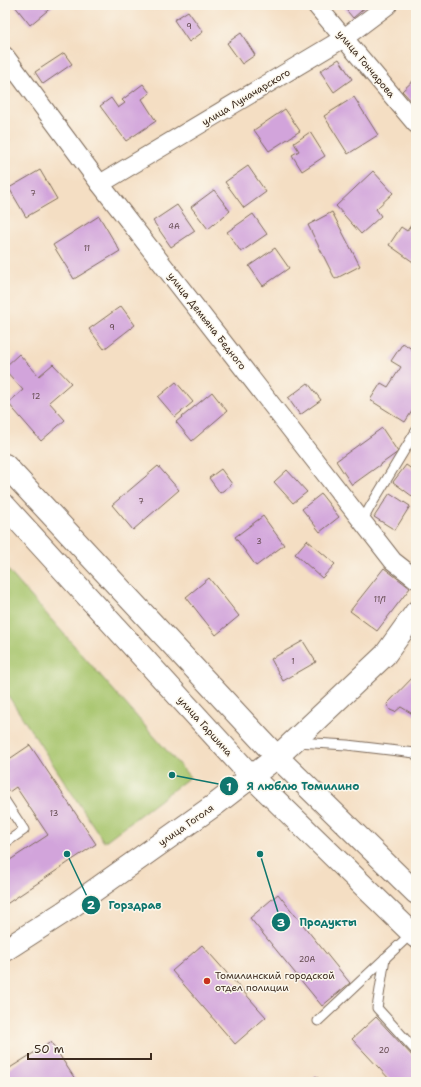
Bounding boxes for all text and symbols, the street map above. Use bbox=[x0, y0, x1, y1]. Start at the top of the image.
house number: 9 bbox=[186, 21, 192, 32]
street label: улица Гончарова bbox=[334, 28, 399, 101]
street label: улица Луначарского bbox=[199, 65, 293, 129]
house number: 7 bbox=[30, 188, 36, 199]
house number: 4А bbox=[168, 221, 180, 232]
house number: 11 bbox=[84, 243, 90, 254]
street label: улица Демьяна Бедного bbox=[165, 270, 249, 372]
house number: 9 bbox=[109, 322, 115, 333]
house number: 12 bbox=[32, 391, 41, 402]
house number: 7 bbox=[138, 496, 144, 507]
house number: 3 bbox=[256, 536, 262, 547]
house number: 11/1 bbox=[374, 594, 386, 605]
house number: 1 bbox=[291, 656, 295, 667]
street label: улица Гаршина bbox=[175, 693, 236, 759]
callout: Я люблю Томилино bbox=[219, 775, 368, 798]
text: 1 bbox=[226, 779, 232, 795]
text: Я люблю Томилино bbox=[247, 779, 359, 794]
street label: улица Гоголя bbox=[156, 801, 216, 849]
house number: 13 bbox=[50, 808, 58, 819]
callout: Горздрав bbox=[81, 894, 170, 917]
text: 2 bbox=[87, 897, 96, 913]
text: Горздрав bbox=[109, 898, 161, 913]
callout: Продукты bbox=[271, 911, 364, 934]
text: 3 bbox=[277, 915, 285, 931]
text: Продукты bbox=[299, 915, 357, 930]
house number: 20А bbox=[299, 954, 316, 965]
place label: Томилинский городской отдел полиции bbox=[215, 969, 335, 994]
marker: Томилинский городской отдел полиции bbox=[202, 976, 212, 986]
scale bar bbox=[28, 1035, 151, 1061]
text: 50 m bbox=[34, 1041, 64, 1057]
house number: 20 bbox=[379, 1045, 389, 1056]

